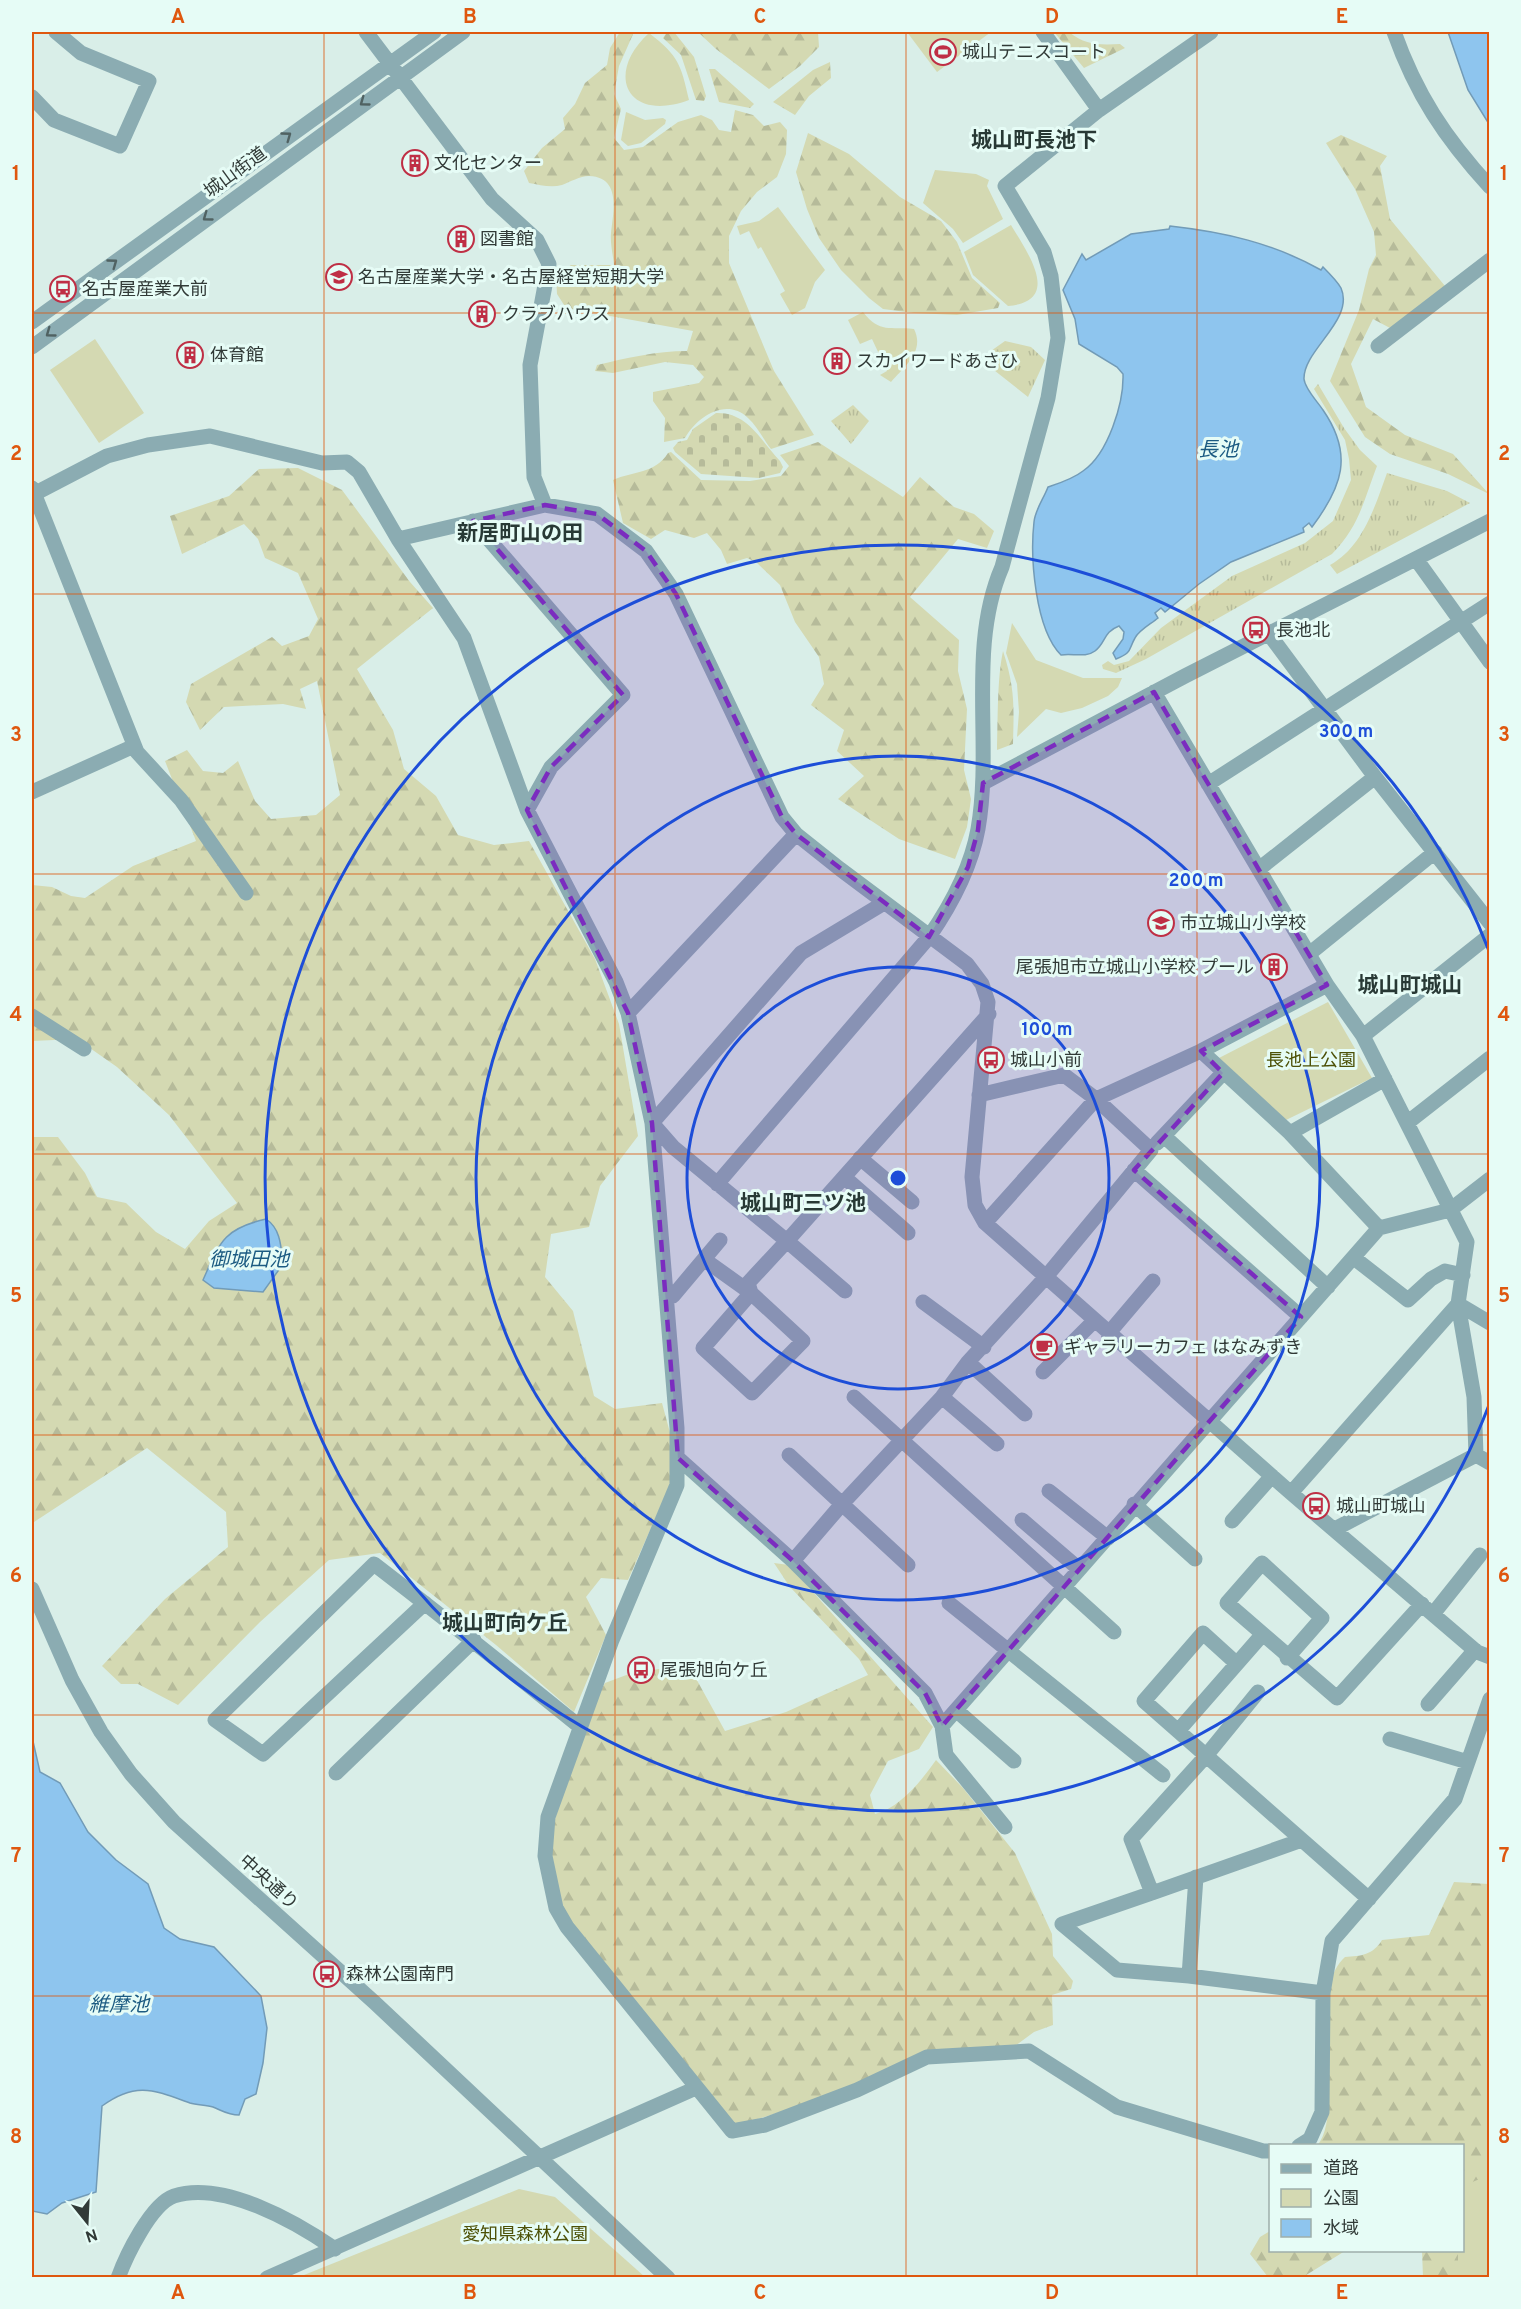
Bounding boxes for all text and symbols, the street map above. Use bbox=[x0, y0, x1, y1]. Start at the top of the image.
text: A bbox=[171, 5, 185, 31]
text: B bbox=[463, 5, 477, 31]
text: C bbox=[754, 5, 766, 31]
text: D bbox=[1045, 5, 1059, 31]
text: E bbox=[1336, 5, 1348, 31]
sports icon: 城山テニスコート bbox=[928, 37, 958, 67]
place label: 城山テニスコート bbox=[962, 42, 1106, 65]
one-way arrow bbox=[360, 94, 371, 105]
district label: 城山町長池下 bbox=[971, 128, 1097, 155]
one-way arrow bbox=[281, 132, 292, 143]
street label: 城山街道 bbox=[200, 143, 272, 204]
building icon: 文化センター bbox=[400, 148, 430, 178]
place label: 文化センター bbox=[434, 153, 542, 176]
text: 1 bbox=[12, 162, 20, 188]
text: 1 bbox=[1500, 162, 1508, 188]
one-way arrow bbox=[203, 210, 214, 221]
building icon: 図書館 bbox=[446, 224, 476, 254]
place label: 図書館 bbox=[480, 229, 534, 252]
one-way arrow bbox=[106, 259, 117, 270]
school or university icon: 名古屋産業大学・名古屋経営短期大学 bbox=[324, 262, 354, 292]
place label: 名古屋産業大学・名古屋経営短期大学 bbox=[358, 267, 664, 290]
bus stop icon: 名古屋産業大前 bbox=[48, 274, 78, 304]
place label: 名古屋産業大前 bbox=[82, 279, 208, 302]
building icon: クラブハウス bbox=[467, 299, 497, 329]
place label: クラブハウス bbox=[502, 304, 610, 327]
one-way arrow bbox=[46, 326, 57, 337]
building icon: 体育館 bbox=[175, 340, 205, 370]
place label: 体育館 bbox=[210, 345, 264, 368]
building icon: スカイワードあさひ bbox=[822, 346, 852, 376]
place label: スカイワードあさひ bbox=[856, 351, 1018, 374]
water label: 長池 bbox=[1198, 438, 1240, 464]
text: 2 bbox=[10, 442, 22, 468]
text: 2 bbox=[1498, 442, 1510, 468]
district label: 新居町山の田 bbox=[457, 521, 583, 548]
bus stop icon: 長池北 bbox=[1241, 615, 1271, 645]
place label: 長池北 bbox=[1276, 620, 1330, 643]
text: 300 m bbox=[1319, 721, 1373, 744]
text: 3 bbox=[10, 723, 22, 749]
text: 3 bbox=[1498, 723, 1510, 749]
text: 200 m bbox=[1168, 870, 1224, 893]
school or university icon: 市立城山小学校 bbox=[1146, 908, 1176, 938]
place label: 市立城山小学校 bbox=[1180, 913, 1306, 936]
building icon: 尾張旭市立城山小学校 プール bbox=[1259, 952, 1289, 982]
place label: 尾張旭市立城山小学校 プール bbox=[1016, 957, 1254, 980]
district label: 城山町城山 bbox=[1358, 973, 1463, 1000]
text: 4 bbox=[10, 1003, 22, 1029]
text: 4 bbox=[1498, 1003, 1510, 1029]
text: 100 m bbox=[1021, 1019, 1073, 1042]
bus stop icon: 城山小前 bbox=[976, 1045, 1006, 1075]
place label: 城山小前 bbox=[1010, 1050, 1082, 1073]
park label: 長池上公園 bbox=[1266, 1050, 1356, 1073]
centre of rings bbox=[888, 1168, 908, 1188]
district label: 城山町三ツ池 bbox=[740, 1191, 866, 1218]
water label: 御城田池 bbox=[209, 1248, 291, 1274]
text: 5 bbox=[10, 1284, 22, 1310]
text: 5 bbox=[1498, 1284, 1510, 1310]
cafe icon: ギャラリーカフェ はなみずき bbox=[1029, 1332, 1059, 1362]
place label: ギャラリーカフェ はなみずき bbox=[1064, 1337, 1302, 1360]
bus stop icon: 城山町城山 bbox=[1301, 1491, 1331, 1521]
place label: 城山町城山 bbox=[1336, 1496, 1426, 1519]
text: 6 bbox=[10, 1564, 22, 1590]
text: 6 bbox=[1498, 1564, 1510, 1590]
district label: 城山町向ケ丘 bbox=[442, 1611, 568, 1638]
bus stop icon: 尾張旭向ケ丘 bbox=[626, 1655, 656, 1685]
place label: 尾張旭向ケ丘 bbox=[660, 1660, 768, 1683]
text: 7 bbox=[11, 1844, 21, 1870]
text: 7 bbox=[1499, 1844, 1509, 1870]
street label: 中央通り bbox=[234, 1850, 302, 1916]
bus stop icon: 森林公園南門 bbox=[312, 1959, 342, 1989]
place label: 森林公園南門 bbox=[346, 1964, 454, 1987]
water label: 維摩池 bbox=[89, 1993, 151, 2019]
text: 8 bbox=[10, 2125, 22, 2151]
text: 8 bbox=[1498, 2125, 1510, 2151]
legend bbox=[1269, 2144, 1464, 2252]
text: 道路 bbox=[1323, 2158, 1359, 2181]
text: 公園 bbox=[1323, 2188, 1359, 2211]
north arrow bbox=[57, 2192, 117, 2252]
text: 水域 bbox=[1323, 2218, 1359, 2241]
text: N bbox=[82, 2223, 100, 2246]
park label: 愛知県森林公園 bbox=[462, 2224, 588, 2247]
text: A bbox=[171, 2281, 185, 2307]
text: B bbox=[463, 2281, 477, 2307]
text: C bbox=[754, 2281, 766, 2307]
text: D bbox=[1045, 2281, 1059, 2307]
text: E bbox=[1336, 2281, 1348, 2307]

